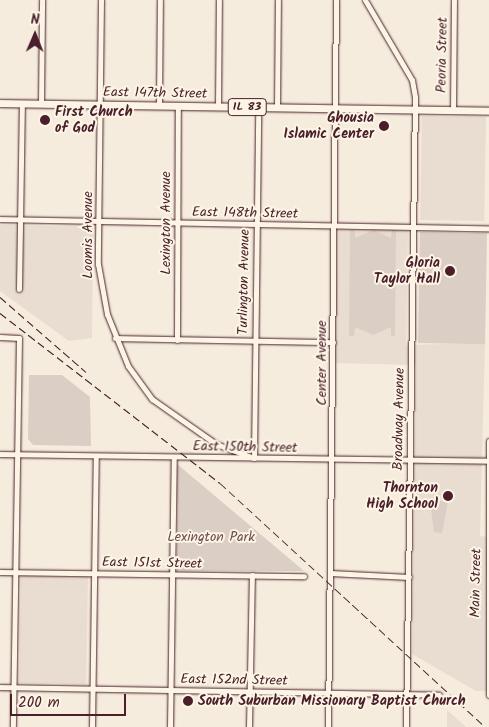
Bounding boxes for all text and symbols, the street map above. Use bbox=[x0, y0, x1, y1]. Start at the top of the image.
text: N bbox=[31, 9, 40, 31]
north arrow bbox=[10, 10, 60, 60]
street label: Peoria Street bbox=[433, 17, 451, 93]
street label: East 147th Street bbox=[103, 84, 207, 102]
road number: IL 83 bbox=[227, 98, 267, 116]
place label: First Church of God bbox=[55, 104, 133, 136]
place label: Ghousia Islamic Center bbox=[283, 110, 374, 142]
marker: First Church of God bbox=[39, 114, 51, 126]
marker: Ghousia Islamic Center bbox=[378, 120, 390, 132]
street label: Lexington Avenue bbox=[158, 171, 174, 275]
street label: Loomis Avenue bbox=[80, 191, 96, 279]
street label: East 148th Street bbox=[192, 204, 298, 222]
street label: Turlington Avenue bbox=[235, 229, 253, 335]
place label: Gloria Taylor Hall bbox=[374, 255, 440, 288]
marker: Gloria Taylor Hall bbox=[444, 265, 456, 277]
street label: Center Avenue bbox=[314, 320, 330, 406]
street label: Broadway Avenue bbox=[390, 367, 408, 471]
street label: East 150th Street bbox=[193, 438, 297, 456]
place label: Thornton High School bbox=[366, 480, 438, 512]
marker: Thornton High School bbox=[442, 490, 454, 502]
park label: Lexington Park bbox=[167, 529, 255, 545]
street label: Main Street bbox=[467, 548, 485, 618]
street label: East 151st Street bbox=[102, 554, 202, 572]
street label: East 152nd Street bbox=[180, 671, 288, 689]
scale bar bbox=[12, 684, 129, 716]
text: 200 m bbox=[18, 691, 60, 715]
place label: South Suburban Missionary Baptist Church bbox=[198, 693, 466, 709]
marker: South Suburban Missionary Baptist Church bbox=[182, 695, 194, 707]

